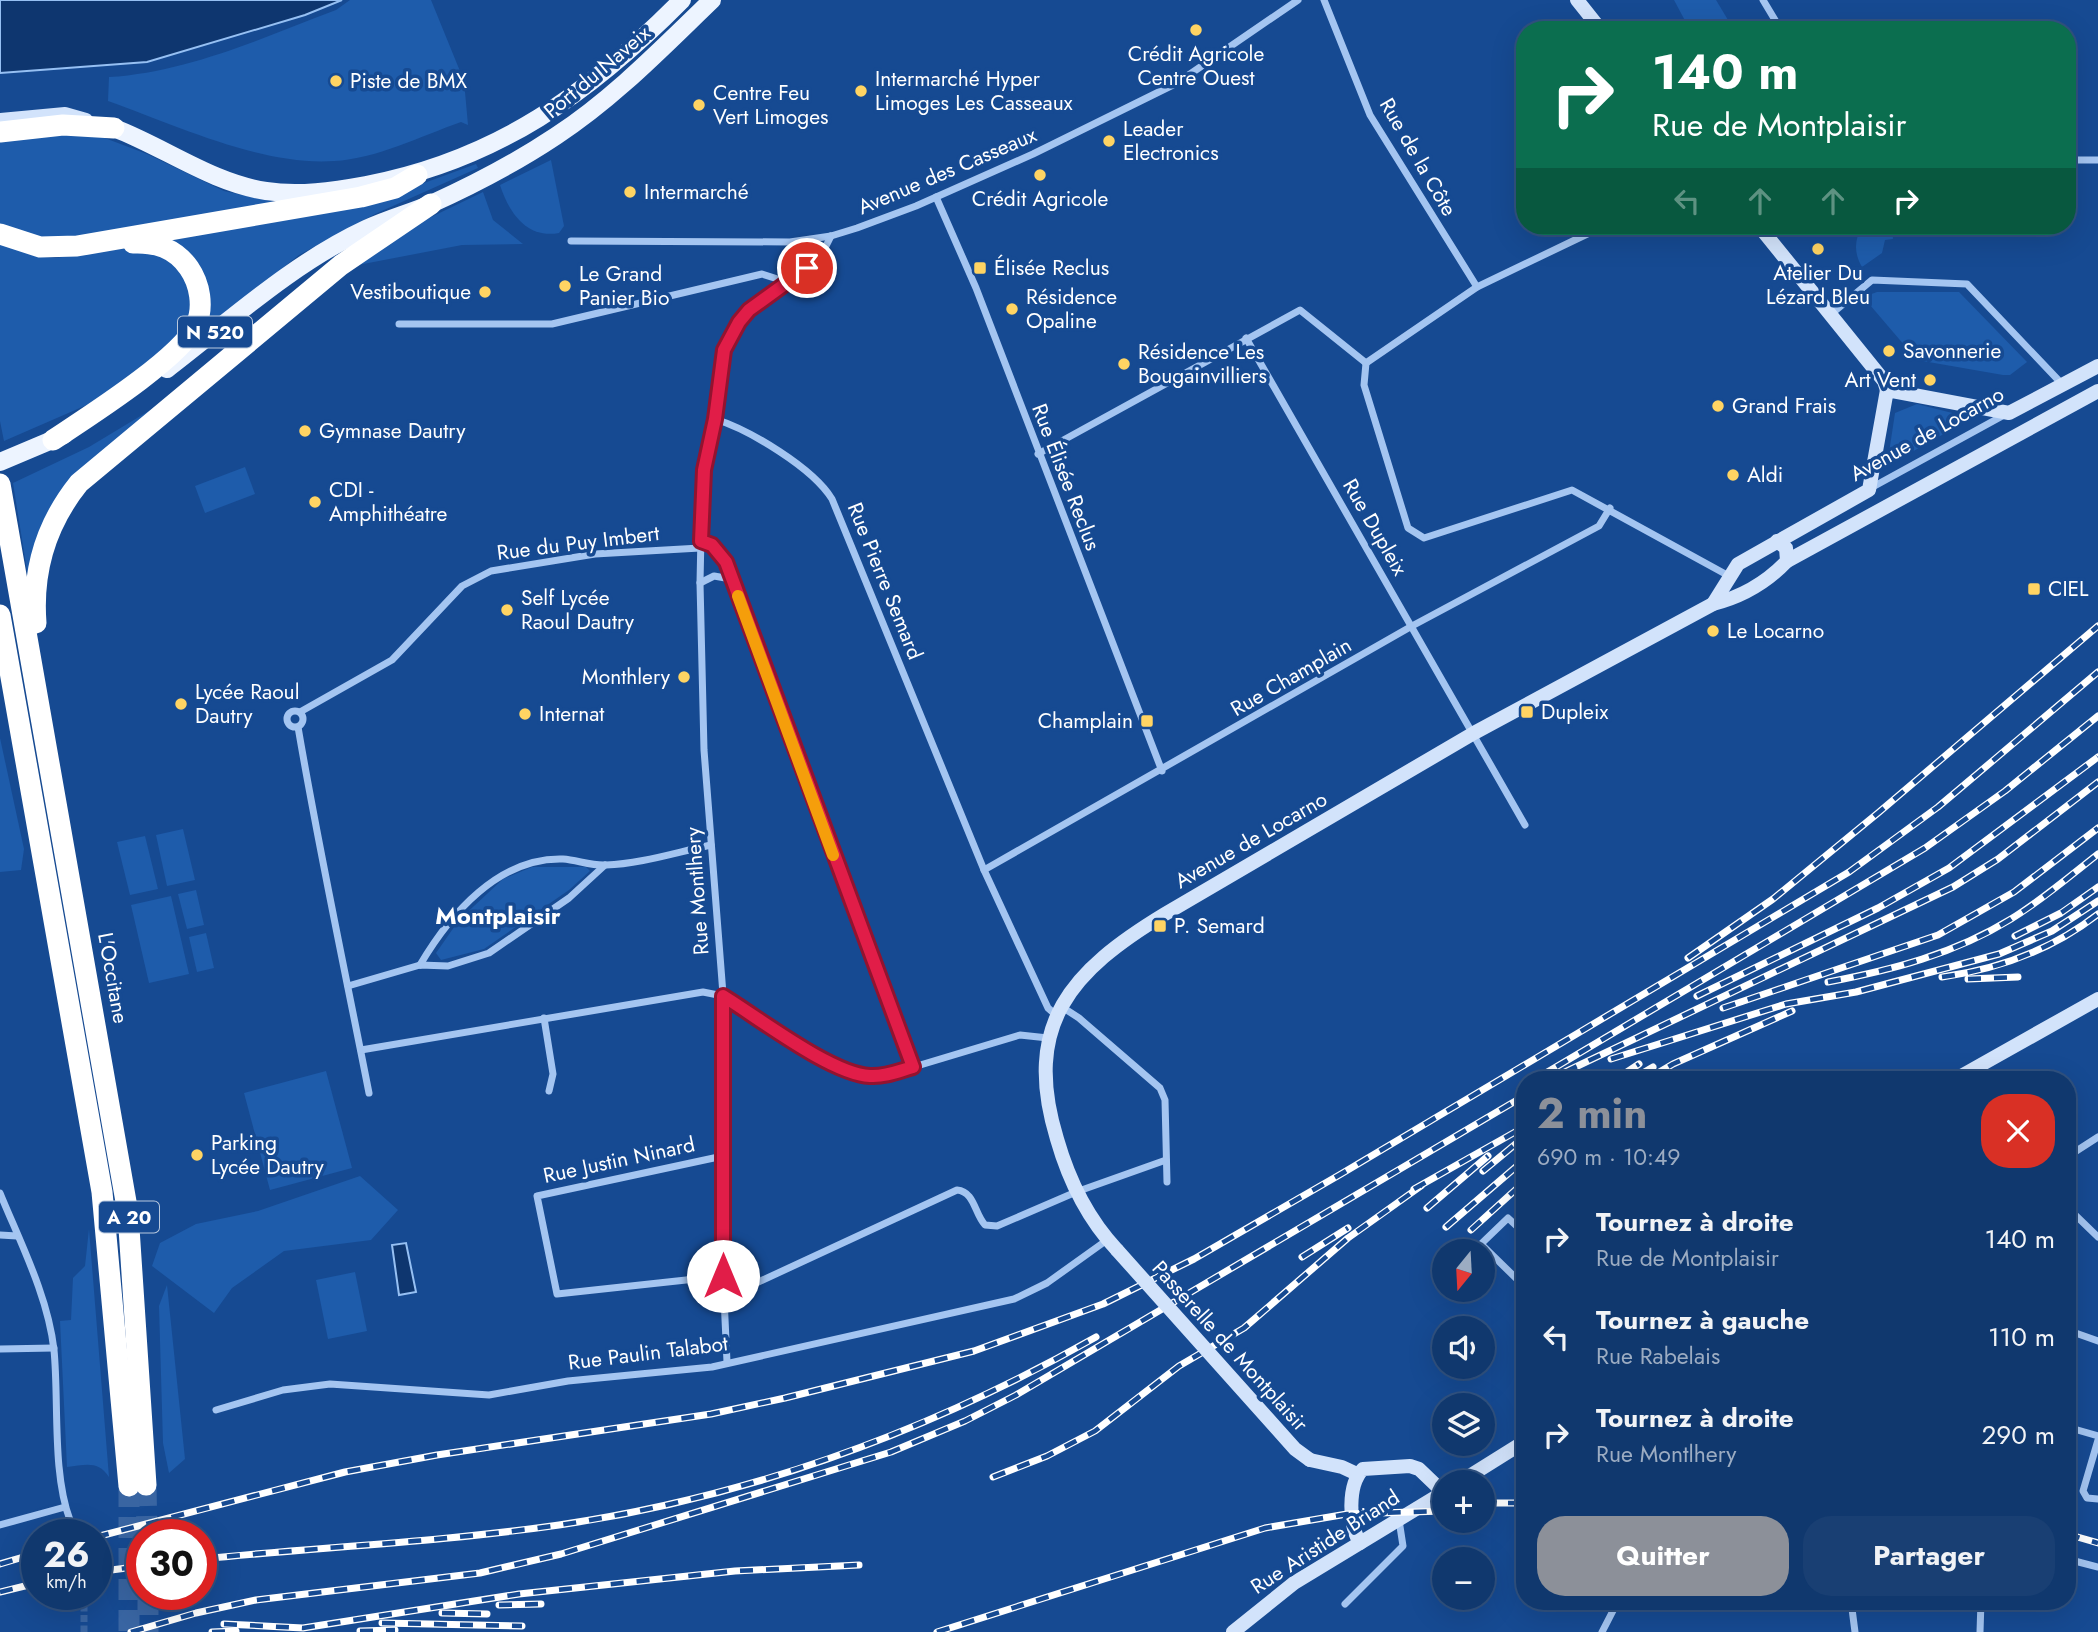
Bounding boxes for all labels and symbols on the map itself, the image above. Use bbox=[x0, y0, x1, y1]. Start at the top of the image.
street label: Port du Naveix bbox=[537, 18, 657, 125]
marker: Crédit Agricole Centre Ouest bbox=[1188, 22, 1204, 38]
place label: Crédit Agricole Centre Ouest bbox=[1128, 39, 1264, 93]
place label: Intermarché Hyper Limoges Les Casseaux bbox=[875, 64, 1073, 118]
place label: Piste de BMX bbox=[350, 66, 467, 96]
marker: Piste de BMX bbox=[328, 73, 344, 89]
place label: Centre Feu Vert Limoges bbox=[713, 78, 829, 132]
marker: Intermarché Hyper Limoges Les Casseaux bbox=[853, 83, 869, 99]
street label: Rue de la Côte bbox=[1372, 92, 1464, 222]
marker: Centre Feu Vert Limoges bbox=[691, 97, 707, 113]
place label: Leader Electronics bbox=[1123, 114, 1219, 168]
street label: Avenue des Casseaux bbox=[853, 120, 1041, 222]
marker: Leader Electronics bbox=[1101, 133, 1117, 149]
marker: Crédit Agricole bbox=[1032, 167, 1048, 183]
place label: Intermarché bbox=[644, 177, 749, 207]
marker: Intermarché bbox=[622, 184, 638, 200]
place label: Crédit Agricole bbox=[972, 184, 1108, 214]
pin bbox=[777, 238, 837, 298]
marker: Atelier Du Lézard Bleu bbox=[1810, 241, 1826, 257]
place label: Élisée Reclus bbox=[994, 253, 1109, 283]
place label: Atelier Du Lézard Bleu bbox=[1766, 258, 1870, 312]
place label: Le Grand Panier Bio bbox=[579, 259, 669, 313]
marker: Élisée Reclus bbox=[972, 260, 988, 276]
place label: Vestiboutique bbox=[350, 277, 471, 307]
marker: Le Grand Panier Bio bbox=[557, 278, 573, 294]
place label: Résidence Opaline bbox=[1026, 282, 1117, 336]
marker: Vestiboutique bbox=[477, 284, 493, 300]
marker: Résidence Opaline bbox=[1004, 301, 1020, 317]
road number: N 520 bbox=[178, 316, 252, 348]
place label: Savonnerie bbox=[1903, 336, 2001, 366]
place label: Résidence Les Bougainvilliers bbox=[1138, 337, 1267, 391]
marker: Savonnerie bbox=[1881, 343, 1897, 359]
marker: Résidence Les Bougainvilliers bbox=[1116, 356, 1132, 372]
place label: Art Vent bbox=[1845, 365, 1916, 395]
marker: Art Vent bbox=[1922, 372, 1938, 388]
street label: Avenue de Locarno bbox=[1845, 379, 2009, 489]
place label: Grand Frais bbox=[1732, 391, 1836, 421]
marker: Grand Frais bbox=[1710, 398, 1726, 414]
street label: Rue Élisée Reclus bbox=[1024, 399, 1108, 555]
place label: Gymnase Dautry bbox=[319, 416, 466, 446]
marker: Gymnase Dautry bbox=[297, 423, 313, 439]
place label: Aldi bbox=[1747, 460, 1783, 490]
marker: Aldi bbox=[1725, 467, 1741, 483]
street label: Rue Dupleix bbox=[1335, 473, 1415, 581]
place label: CDI - Amphithéatre bbox=[329, 475, 448, 529]
marker: CDI - Amphithéatre bbox=[307, 494, 323, 510]
street label: Rue Pierre Semard bbox=[840, 498, 930, 664]
street label: Rue du Puy Imbert bbox=[495, 518, 661, 568]
place label: CIEL bbox=[2048, 574, 2089, 604]
marker: CIEL bbox=[2026, 581, 2042, 597]
place label: Self Lycée Raoul Dautry bbox=[521, 583, 635, 637]
marker: Self Lycée Raoul Dautry bbox=[499, 602, 515, 618]
place label: Le Locarno bbox=[1727, 616, 1824, 646]
marker: Le Locarno bbox=[1705, 623, 1721, 639]
street label: Rue Champlain bbox=[1225, 630, 1357, 724]
place label: Monthlery bbox=[582, 662, 671, 692]
marker: Monthlery bbox=[676, 669, 692, 685]
place label: Lycée Raoul Dautry bbox=[195, 677, 299, 731]
marker: Lycée Raoul Dautry bbox=[173, 696, 189, 712]
place label: Dupleix bbox=[1541, 697, 1608, 727]
place label: Internat bbox=[539, 699, 604, 729]
marker: Dupleix bbox=[1519, 704, 1535, 720]
marker: Internat bbox=[517, 706, 533, 722]
place label: Champlain bbox=[1038, 706, 1133, 736]
marker: Champlain bbox=[1139, 713, 1155, 729]
street label: Avenue de Locarno bbox=[1169, 784, 1333, 896]
street label: Rue Montlhery bbox=[678, 825, 716, 956]
district label: Montplaisir bbox=[435, 898, 561, 933]
place label: P. Semard bbox=[1174, 911, 1265, 941]
marker: P. Semard bbox=[1152, 918, 1168, 934]
street label: L'Occitane bbox=[90, 930, 136, 1026]
place label: Parking Lycée Dautry bbox=[211, 1128, 325, 1182]
street label: Rue Justin Ninard bbox=[540, 1129, 698, 1191]
marker: Parking Lycée Dautry bbox=[189, 1147, 205, 1163]
road number: A 20 bbox=[99, 1202, 159, 1232]
position arrow bbox=[686, 1239, 760, 1313]
north arrow bbox=[1432, 1239, 1494, 1302]
street label: Passerelle de Montplaisir bbox=[1145, 1254, 1315, 1438]
street label: Rue Paulin Talabot bbox=[566, 1328, 730, 1378]
street label: Rue Aristide Briand bbox=[1245, 1483, 1405, 1601]
speed limit sign: 30 bbox=[126, 1519, 217, 1610]

